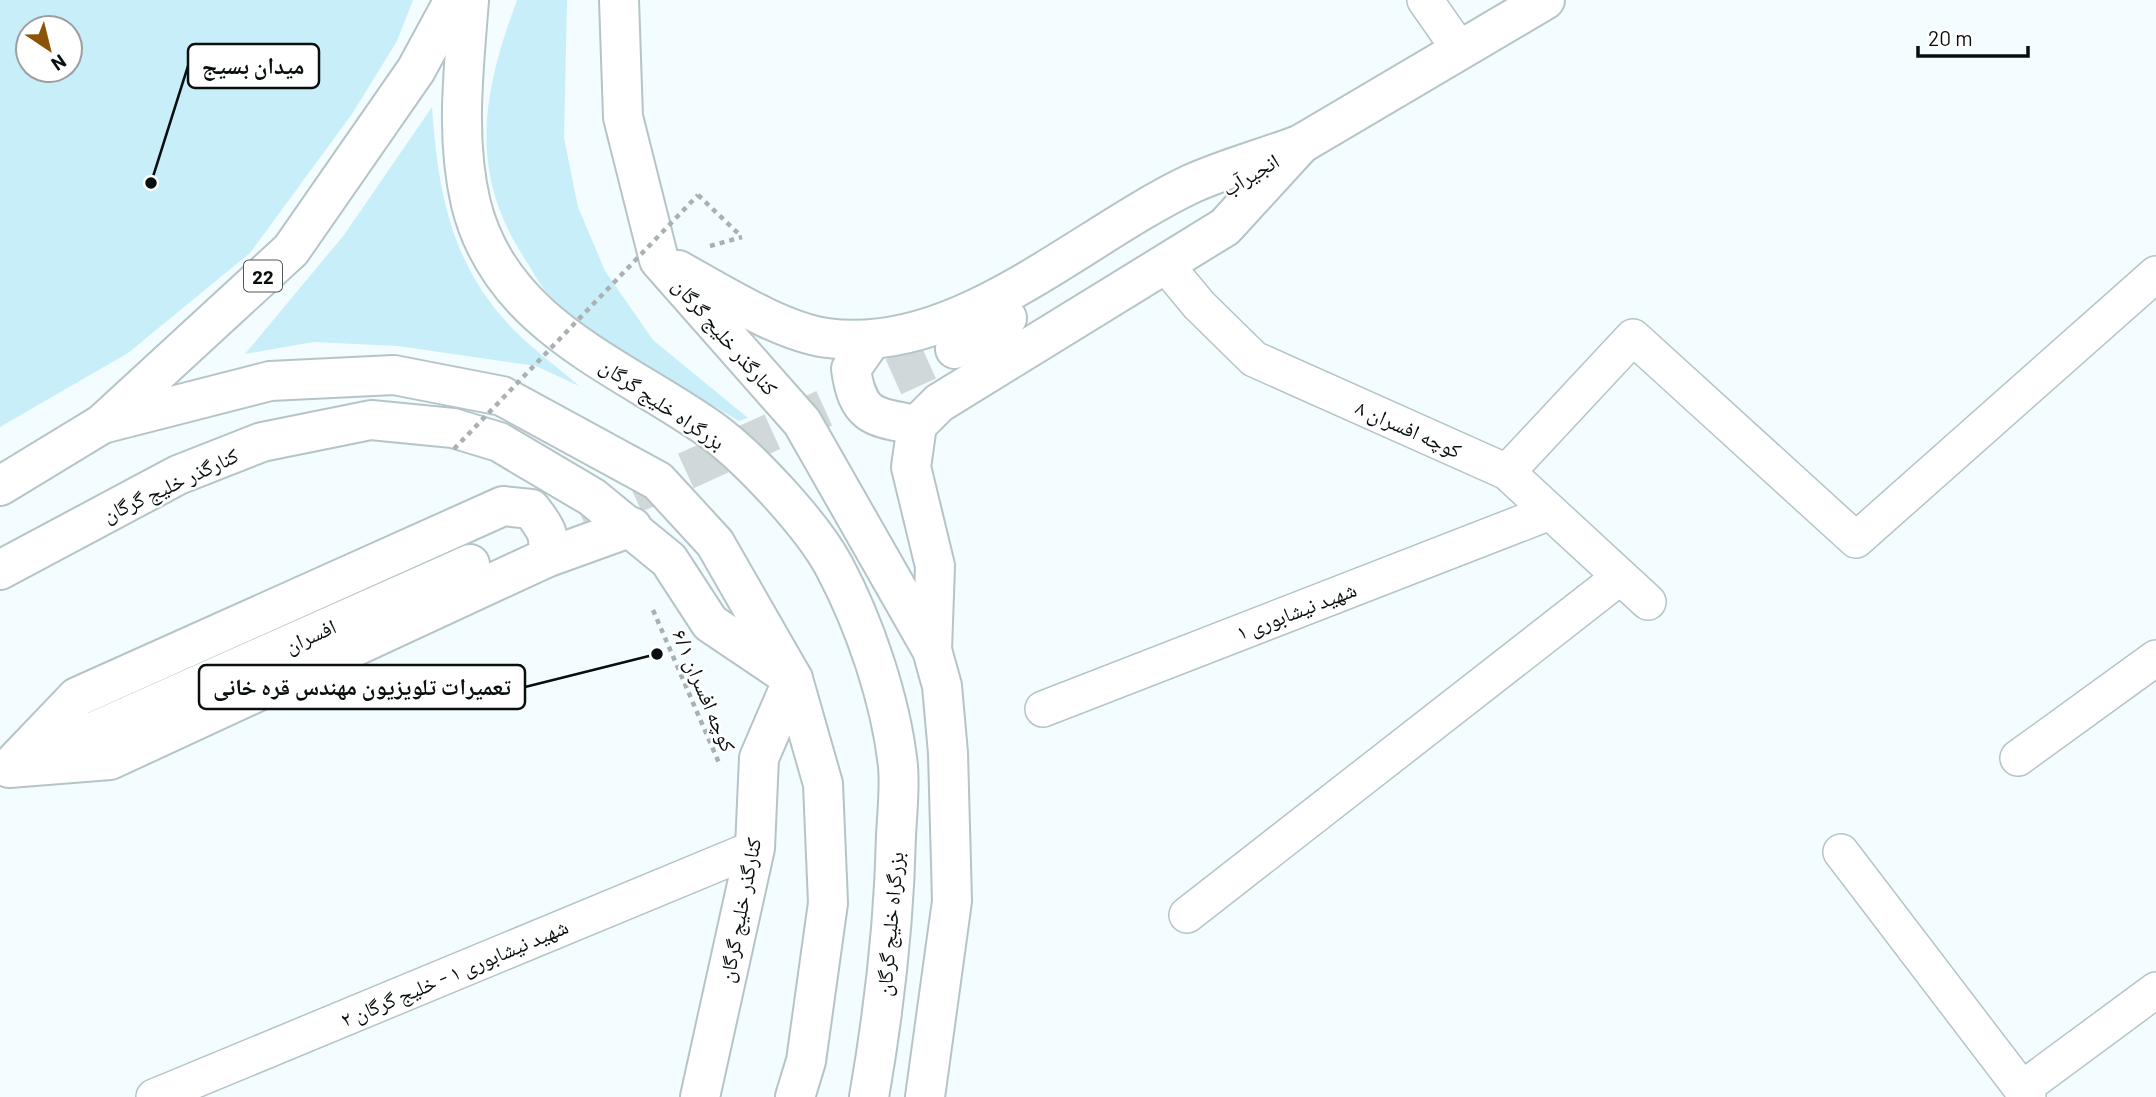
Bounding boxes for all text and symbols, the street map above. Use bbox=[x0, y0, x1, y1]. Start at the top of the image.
north arrow bbox=[14, 14, 84, 84]
scale bar bbox=[1918, 14, 2028, 58]
text: 20 m bbox=[1928, 25, 1973, 50]
callout: میدان بسیج bbox=[188, 44, 319, 88]
text: N bbox=[47, 50, 71, 76]
text: میدان بسیج bbox=[202, 51, 304, 81]
street label: انجیرآب bbox=[1217, 147, 1283, 201]
road number: 22 bbox=[244, 260, 282, 292]
street label: کنارگذر خلیج گرگان bbox=[667, 272, 784, 401]
street label: بزرگراه خلیج گرگان bbox=[595, 352, 730, 456]
street label: کوچه افسران ۸ bbox=[1352, 394, 1466, 463]
street label: کنارگذر خلیج گرگان bbox=[98, 441, 243, 528]
street label: شهید نیشابوری ۱ bbox=[1233, 576, 1360, 645]
street label: افسران bbox=[280, 613, 340, 658]
street label: کوچه افسران ۶/۱ bbox=[667, 625, 742, 756]
callout: تعمیرات تلویزیون مهندس قره خانی bbox=[199, 665, 525, 709]
text: تعمیرات تلویزیون مهندس قره خانی bbox=[213, 672, 512, 701]
street label: کنارگذر خلیج گرگان bbox=[713, 835, 767, 985]
street label: بزرگراه خلیج گرگان bbox=[870, 851, 910, 998]
street label: شهید نیشابوری ۱ - خلیج گرگان ۲ bbox=[337, 913, 572, 1033]

